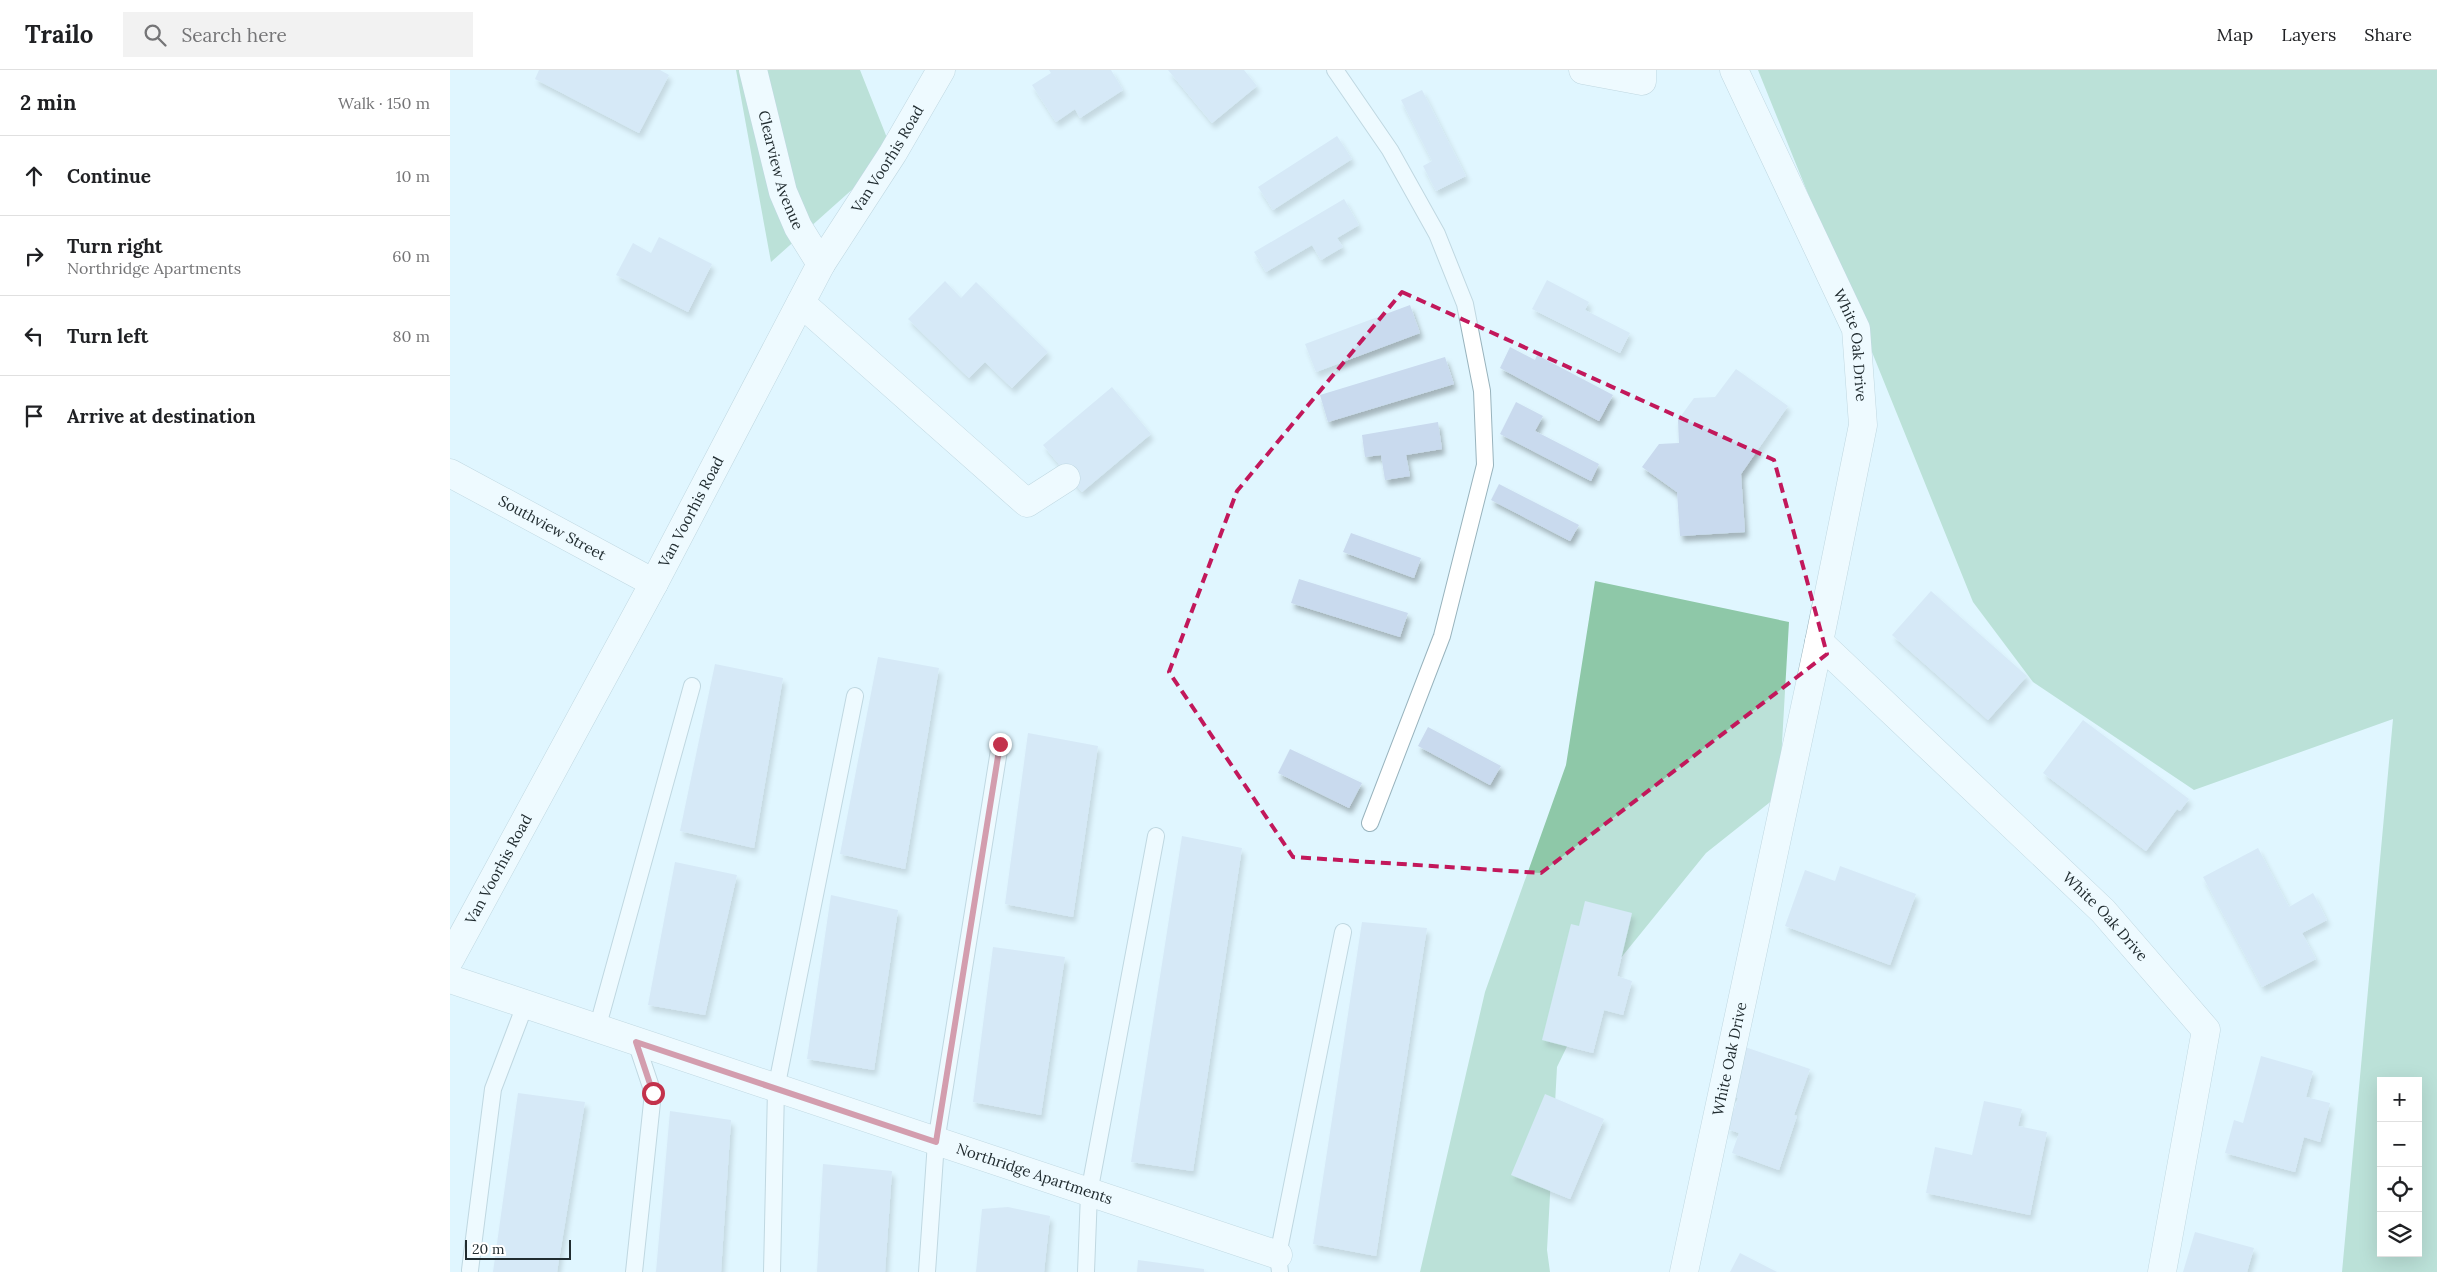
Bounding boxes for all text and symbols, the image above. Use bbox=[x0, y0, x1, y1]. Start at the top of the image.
search box bbox=[123, 12, 473, 57]
text: Trailo bbox=[25, 19, 93, 50]
icon: search bbox=[141, 21, 169, 49]
text: Search here bbox=[181, 23, 287, 47]
text: Map bbox=[2217, 23, 2253, 46]
text: Layers bbox=[2281, 23, 2336, 46]
text: Share bbox=[2364, 23, 2412, 46]
text: 2 min bbox=[20, 89, 76, 116]
text: Walk · 150 m bbox=[338, 93, 430, 113]
street label: Van Voorhis Road bbox=[846, 102, 927, 217]
street label: Clearview Avenue bbox=[754, 108, 808, 233]
icon: ahead bbox=[20, 162, 48, 190]
text: Continue bbox=[67, 164, 151, 188]
text: 10 m bbox=[396, 166, 430, 186]
text: Turn right bbox=[67, 234, 163, 258]
icon: right bbox=[20, 242, 48, 270]
text: 60 m bbox=[392, 246, 430, 266]
text: Northridge Apartments bbox=[67, 258, 241, 278]
street label: White Oak Drive bbox=[1829, 286, 1871, 402]
icon: left bbox=[20, 322, 48, 350]
text: Turn left bbox=[67, 324, 148, 348]
text: 80 m bbox=[393, 326, 430, 346]
icon: arrive bbox=[20, 402, 48, 430]
text: Arrive at destination bbox=[67, 404, 256, 428]
street label: Van Voorhis Road bbox=[653, 453, 728, 571]
street label: Southview Street bbox=[495, 491, 610, 564]
route end bbox=[989, 733, 1012, 756]
street label: Van Voorhis Road bbox=[460, 811, 536, 928]
street label: White Oak Drive bbox=[2059, 868, 2152, 965]
street label: White Oak Drive bbox=[1708, 1000, 1751, 1117]
map controls bbox=[2377, 1077, 2422, 1257]
button: + bbox=[2377, 1077, 2422, 1122]
route start bbox=[642, 1082, 665, 1105]
button: − bbox=[2377, 1122, 2422, 1167]
street label: Northridge Apartments bbox=[954, 1138, 1115, 1208]
button: locate bbox=[2377, 1167, 2422, 1212]
button: layers bbox=[2377, 1212, 2422, 1257]
scale bar bbox=[465, 1237, 571, 1260]
text: 20 m bbox=[472, 1240, 504, 1258]

